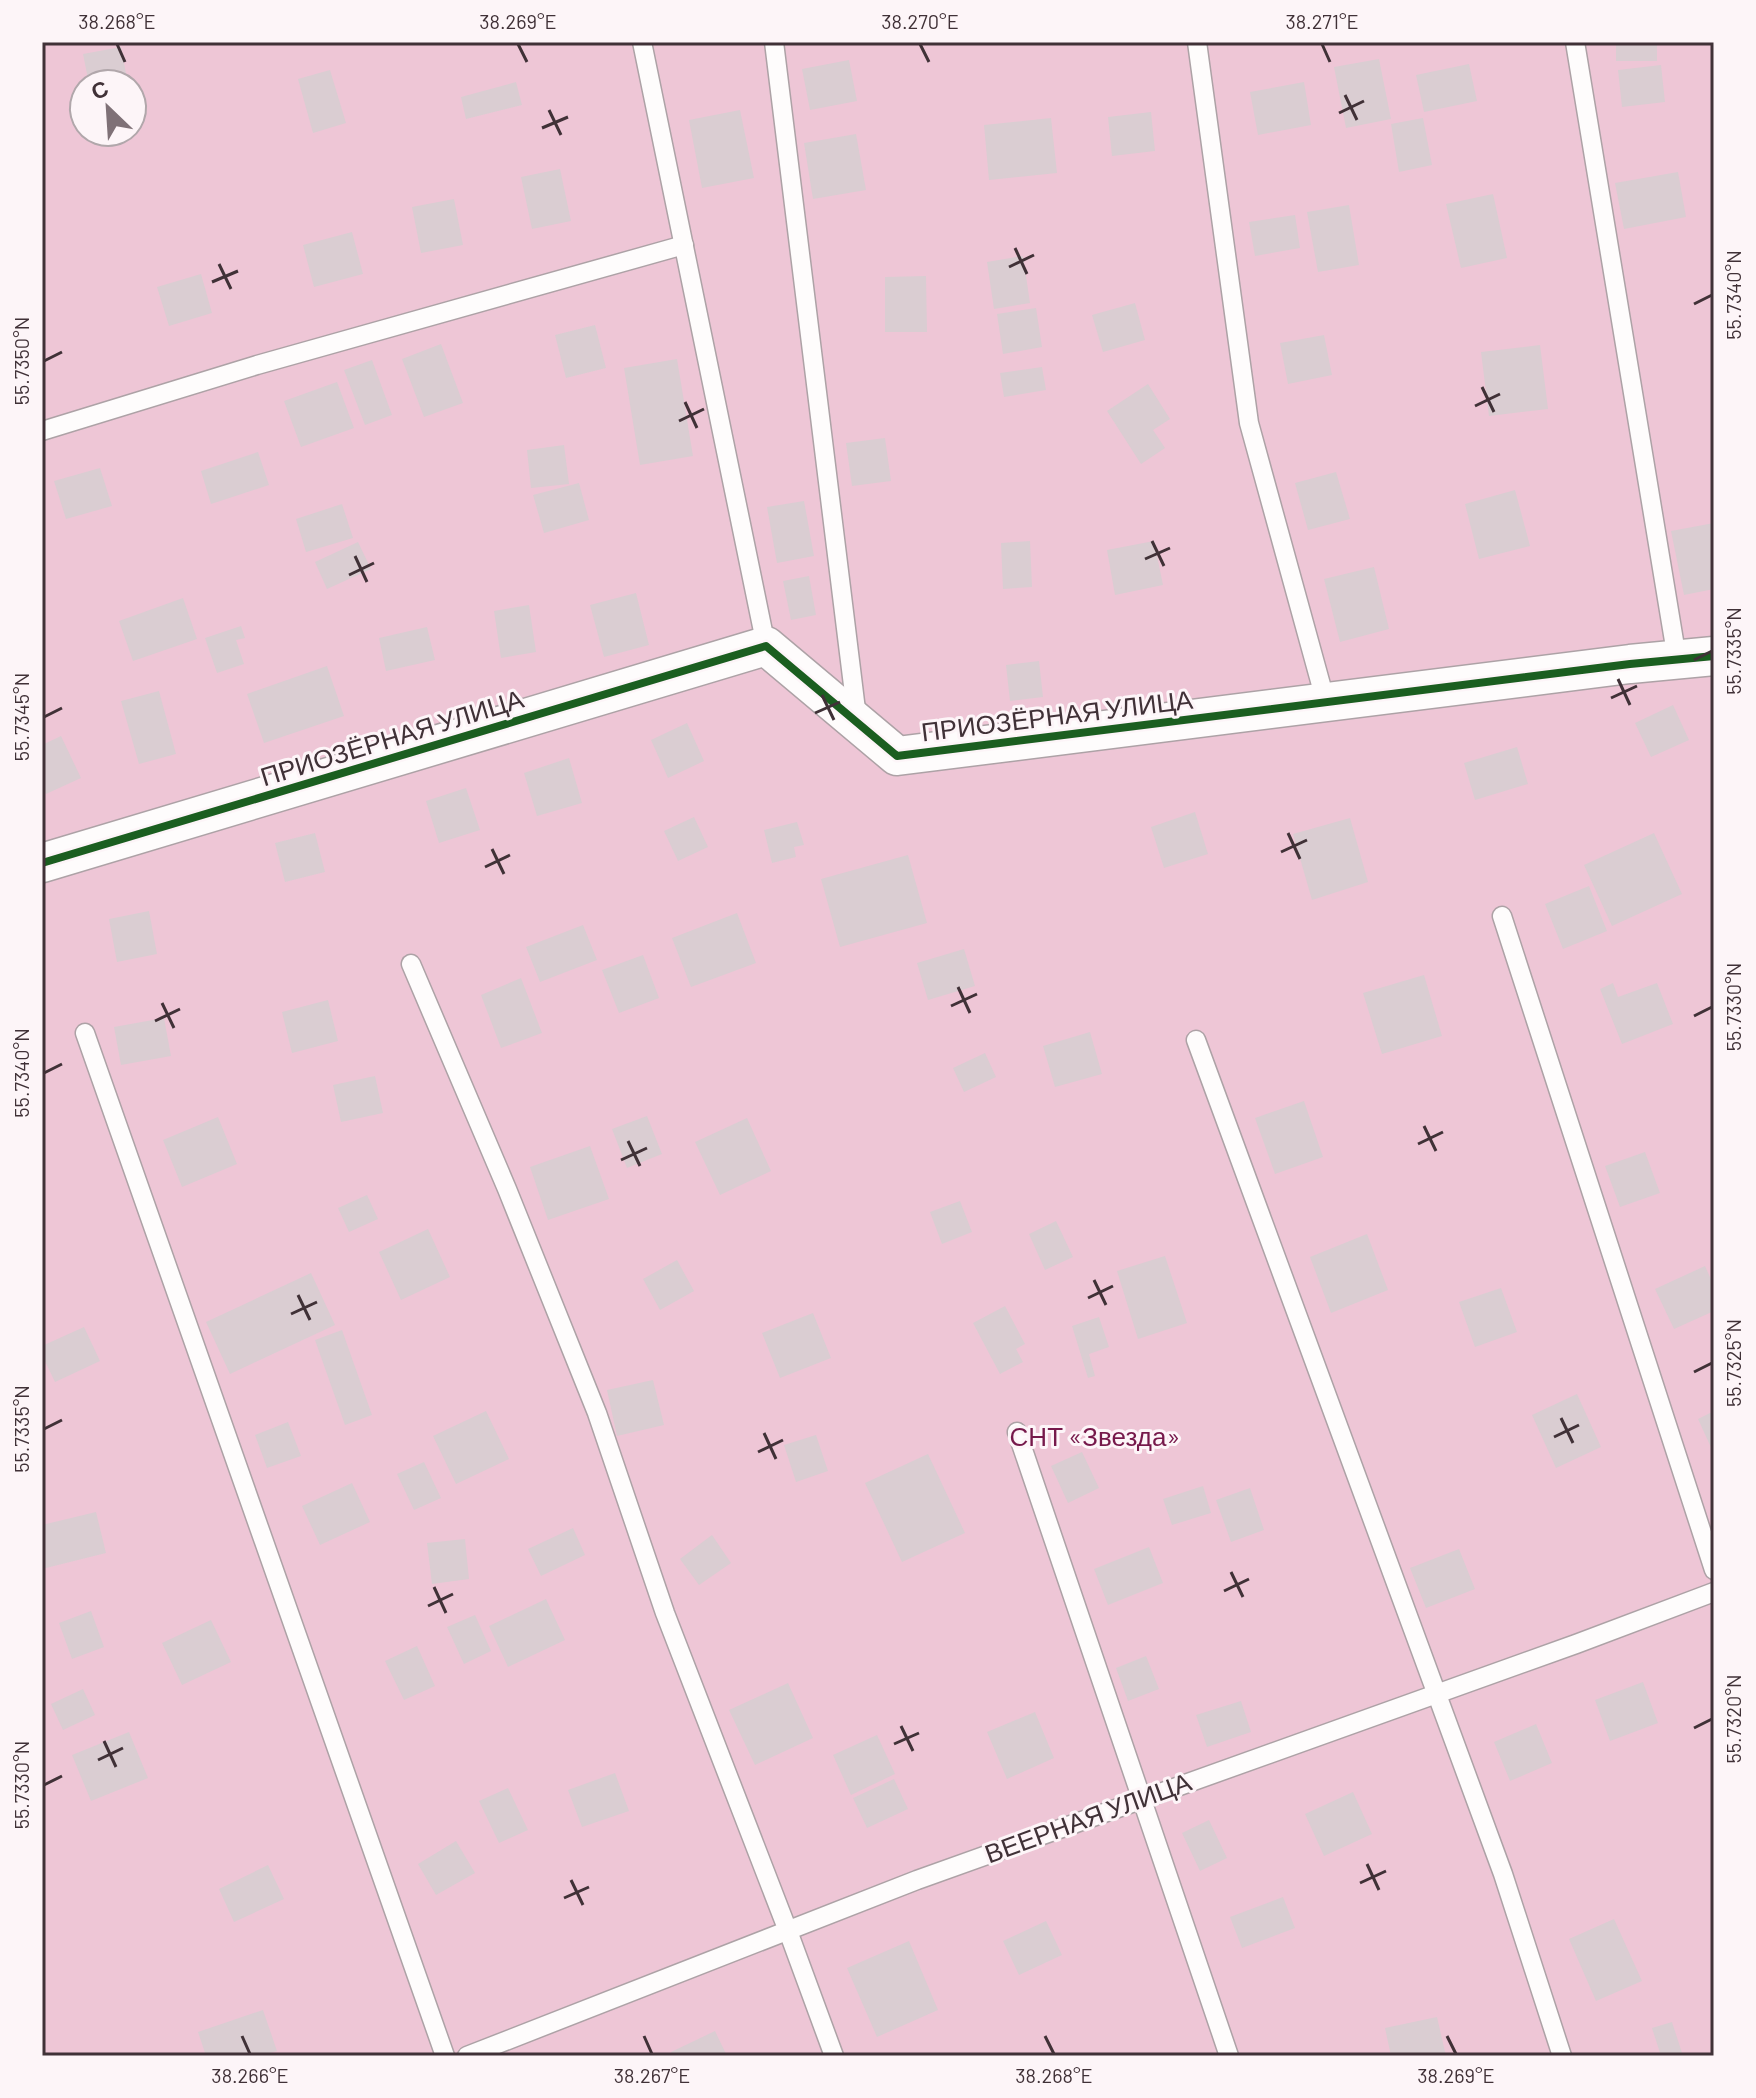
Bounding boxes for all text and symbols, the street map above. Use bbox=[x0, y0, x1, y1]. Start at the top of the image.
text: 38.268°E bbox=[78, 9, 156, 33]
text: 38.269°E bbox=[479, 9, 557, 33]
text: 38.270°E bbox=[881, 9, 959, 33]
text: 38.271°E bbox=[1285, 9, 1359, 33]
north arrow bbox=[68, 68, 148, 148]
text: С bbox=[86, 74, 112, 104]
text: 55.7340°N bbox=[1721, 250, 1745, 340]
text: 55.7350°N bbox=[9, 317, 33, 405]
text: 55.7335°N bbox=[1721, 607, 1745, 695]
text: 55.7345°N bbox=[9, 673, 33, 761]
street label: ПРИОЗЁРНАЯ УЛИЦА bbox=[256, 682, 527, 791]
street label: ПРИОЗЁРНАЯ УЛИЦА bbox=[919, 682, 1195, 747]
text: 55.7330°N bbox=[1721, 963, 1745, 1051]
text: 55.7340°N bbox=[9, 1028, 33, 1118]
text: 55.7325°N bbox=[1721, 1319, 1745, 1407]
text: 55.7335°N bbox=[9, 1385, 33, 1473]
park label: СНТ «Звезда» bbox=[1010, 1420, 1180, 1451]
text: 55.7320°N bbox=[1721, 1674, 1745, 1764]
text: 55.7330°N bbox=[9, 1741, 33, 1829]
street label: ВЕЕРНАЯ УЛИЦА bbox=[980, 1765, 1196, 1868]
text: 38.266°E bbox=[211, 2063, 289, 2087]
text: 38.267°E bbox=[614, 2063, 690, 2087]
text: 38.268°E bbox=[1015, 2063, 1093, 2087]
text: 38.269°E bbox=[1417, 2063, 1495, 2087]

